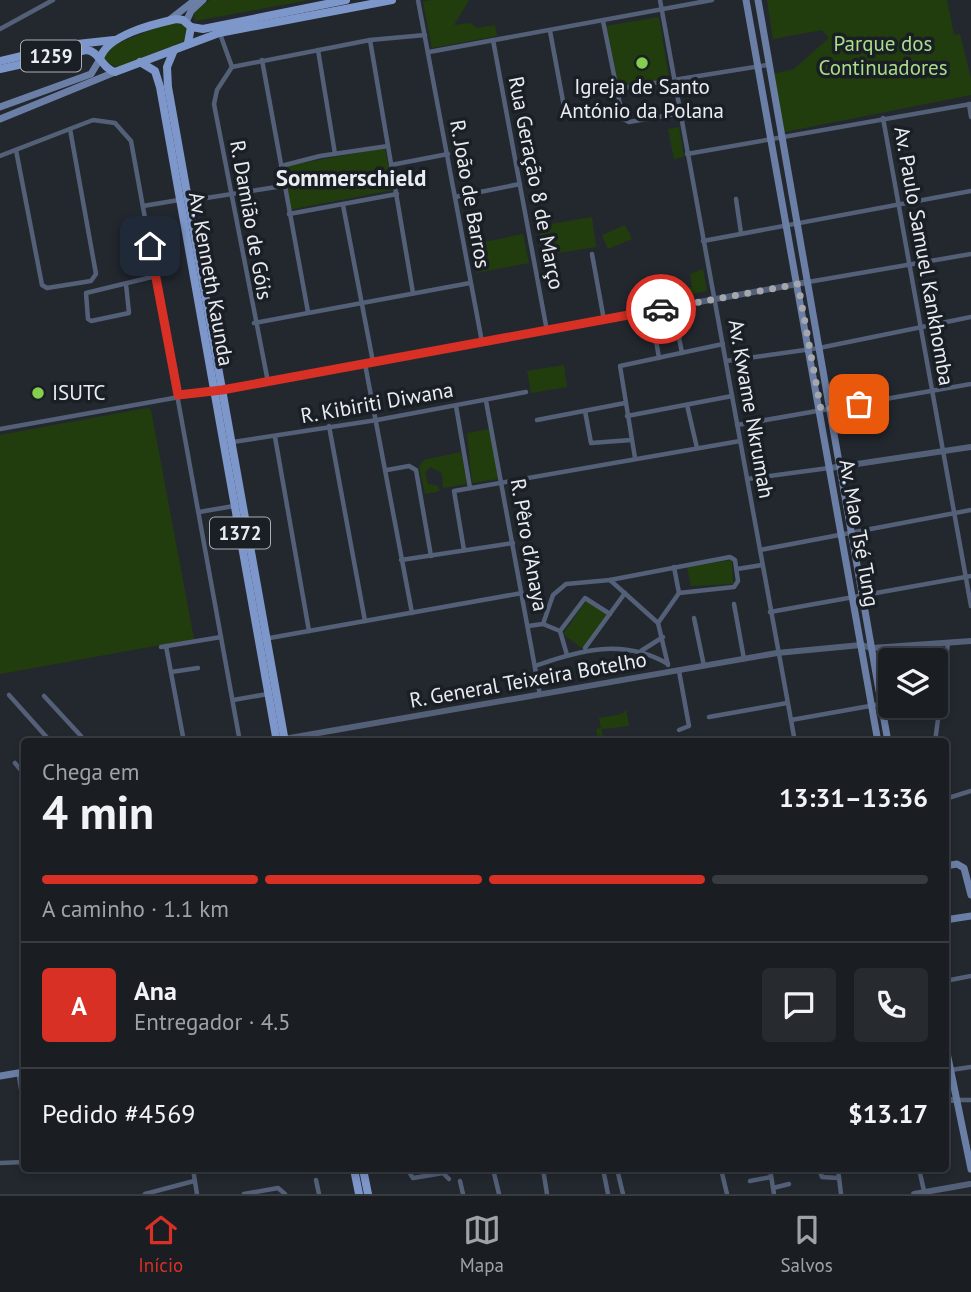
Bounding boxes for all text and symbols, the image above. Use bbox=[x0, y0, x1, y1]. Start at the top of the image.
park label: Parque dos Continuadores bbox=[818, 30, 948, 81]
road number: 1259 bbox=[21, 40, 81, 72]
marker: Igreja de Santo António da Polana bbox=[634, 55, 650, 71]
place label: Igreja de Santo António da Polana bbox=[560, 73, 724, 124]
street label: Rua Geração 8 de Março bbox=[503, 74, 570, 292]
street label: R. João de Barros bbox=[444, 118, 497, 270]
street label: Av. Paulo Samuel Kankhomba bbox=[888, 124, 961, 387]
street label: R. Damião de Góis bbox=[224, 138, 279, 302]
district label: Sommerschield bbox=[276, 163, 426, 192]
street label: Av. Kenneth Kaunda bbox=[183, 190, 240, 368]
pin bbox=[120, 216, 180, 276]
icon: home bbox=[131, 227, 169, 265]
courier bbox=[626, 274, 696, 344]
icon: car bbox=[642, 290, 680, 328]
street label: Av. Kwame Nkrumah bbox=[722, 317, 781, 500]
pin bbox=[829, 374, 889, 434]
street label: R. Kibiriti Diwana bbox=[298, 376, 455, 429]
place label: ISUTC bbox=[52, 379, 106, 406]
marker: ISUTC bbox=[30, 385, 46, 401]
icon: bag bbox=[840, 385, 878, 423]
street label: Av. Mao Tsé Tung bbox=[833, 457, 886, 609]
street label: R. Pêro d'Anaya bbox=[505, 476, 554, 613]
road number: 1372 bbox=[210, 518, 270, 548]
street label: R. General Teixeira Botelho bbox=[407, 645, 649, 714]
map controls bbox=[878, 648, 948, 718]
button: layers bbox=[878, 648, 948, 718]
text: Chega em bbox=[42, 757, 139, 786]
text: 13:31–13:36 bbox=[779, 781, 928, 814]
text: 4 min bbox=[42, 782, 154, 842]
text: A caminho · 1.1 km bbox=[42, 894, 229, 923]
button: chat bbox=[762, 968, 836, 1042]
button: phone bbox=[854, 968, 928, 1042]
text: Ana bbox=[134, 974, 177, 1007]
text: A bbox=[71, 989, 87, 1022]
text: Entregador · 4.5 bbox=[134, 1007, 291, 1036]
text: Pedido #4569 bbox=[42, 1097, 195, 1130]
text: $13.17 bbox=[848, 1097, 928, 1130]
tab: Início bbox=[138, 1211, 183, 1277]
tab: Mapa bbox=[460, 1211, 504, 1277]
tab: Salvos bbox=[781, 1211, 833, 1277]

